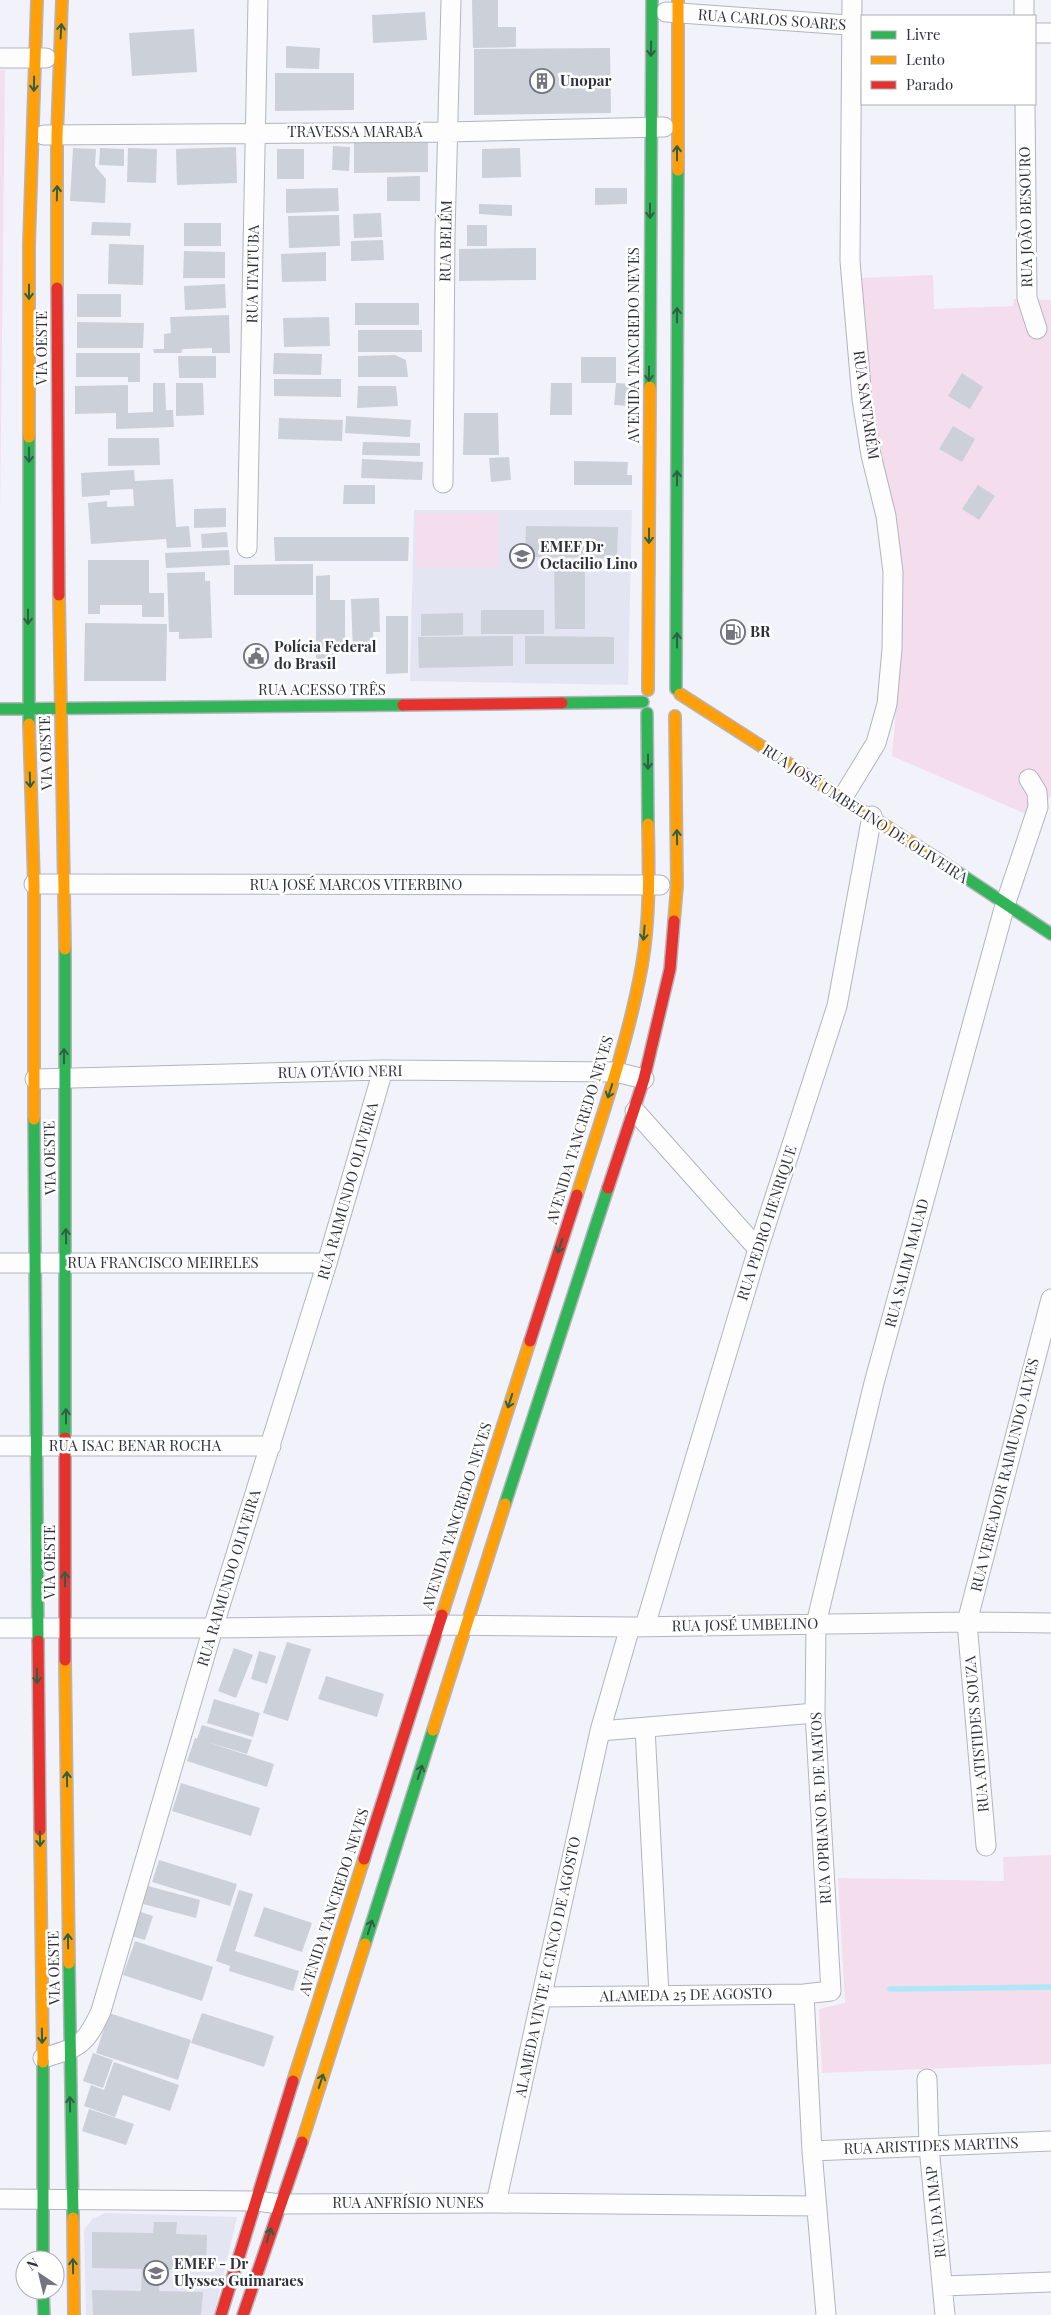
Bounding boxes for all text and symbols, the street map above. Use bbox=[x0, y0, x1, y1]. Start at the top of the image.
street label: RUA CARLOS SOARES bbox=[697, 4, 847, 34]
legend bbox=[861, 15, 1036, 105]
one-way arrow bbox=[56, 23, 66, 39]
text: Livre bbox=[906, 24, 941, 44]
one-way arrow bbox=[646, 40, 656, 56]
text: Lento bbox=[906, 49, 945, 69]
building icon: Unopar bbox=[529, 68, 555, 94]
place label: Unopar bbox=[560, 70, 612, 90]
text: Parado bbox=[906, 74, 953, 94]
one-way arrow bbox=[29, 75, 39, 91]
street label: TRAVESSA MARABÁ bbox=[287, 121, 423, 141]
one-way arrow bbox=[672, 145, 682, 161]
street label: RUA JOÃO BESOURO bbox=[1014, 146, 1036, 288]
one-way arrow bbox=[52, 185, 62, 202]
street label: RUA BELÉM bbox=[434, 200, 456, 282]
one-way arrow bbox=[645, 202, 655, 219]
street label: RUA ITAITUBA bbox=[241, 224, 263, 324]
street label: AVENIDA TANCREDO NEVES bbox=[623, 247, 643, 444]
one-way arrow bbox=[24, 284, 34, 300]
one-way arrow bbox=[672, 307, 682, 324]
street label: VIA OESTE bbox=[31, 311, 51, 386]
street label: RUA SANTARÉM bbox=[849, 349, 885, 461]
one-way arrow bbox=[644, 365, 654, 381]
one-way arrow bbox=[24, 446, 34, 463]
one-way arrow bbox=[672, 470, 682, 486]
one-way arrow bbox=[644, 528, 654, 544]
place label: EMEF Dr Octacilio Lino bbox=[540, 536, 638, 573]
school or university icon: EMEF Dr Octacilio Lino bbox=[509, 543, 535, 569]
one-way arrow bbox=[23, 609, 33, 625]
fuel station icon: BR bbox=[720, 619, 746, 645]
place label: BR bbox=[750, 621, 771, 641]
one-way arrow bbox=[672, 632, 682, 648]
place label: Polícia Federal do Brasil bbox=[274, 636, 377, 673]
public building icon: Polícia Federal do Brasil bbox=[243, 643, 269, 669]
street label: RUA ACESSO TRÊS bbox=[258, 679, 386, 699]
street label: VIA OESTE bbox=[34, 716, 56, 792]
street label: RUA JOSÉ UMBELINO DE OLIVEIRA bbox=[759, 739, 973, 888]
one-way arrow bbox=[643, 754, 653, 770]
one-way arrow bbox=[26, 772, 35, 788]
one-way arrow bbox=[672, 829, 681, 845]
street label: RUA JOSÉ MARCOS VITERBINO bbox=[250, 874, 462, 894]
one-way arrow bbox=[640, 925, 649, 941]
street label: AVENIDA TANCREDO NEVES bbox=[541, 1033, 617, 1227]
one-way arrow bbox=[59, 1049, 69, 1065]
street label: RUA OTÁVIO NERI bbox=[277, 1060, 403, 1082]
one-way arrow bbox=[604, 1083, 614, 1099]
street label: RUA RAIMUNDO OLIVEIRA bbox=[312, 1099, 382, 1282]
street label: VIA OESTE bbox=[38, 1121, 60, 1196]
street label: RUA PEDRO HENRIQUE bbox=[732, 1143, 801, 1303]
street label: RUA SALIM MAUAD bbox=[879, 1196, 933, 1329]
one-way arrow bbox=[61, 1229, 71, 1245]
one-way arrow bbox=[555, 1238, 564, 1253]
street label: RUA FRANCISCO MEIRELES bbox=[67, 1252, 259, 1272]
street label: RUA VEREADOR RAIMUNDO ALVES bbox=[965, 1356, 1043, 1594]
one-way arrow bbox=[505, 1393, 515, 1409]
one-way arrow bbox=[61, 1409, 71, 1425]
street label: AVENIDA TANCREDO NEVES bbox=[416, 1419, 496, 1613]
street label: RUA ISAC BENAR ROCHA bbox=[49, 1435, 222, 1455]
street label: RUA RAIMUNDO OLIVEIRA bbox=[192, 1486, 265, 1669]
street label: VIA OESTE bbox=[39, 1525, 59, 1600]
one-way arrow bbox=[60, 1571, 70, 1588]
street label: RUA JOSÉ UMBELINO bbox=[671, 1613, 818, 1635]
street label: RUA ATISTIDES SOUZA bbox=[959, 1654, 993, 1813]
one-way arrow bbox=[32, 1668, 42, 1684]
street label: RUA OPRIANO B. DE MATOS bbox=[805, 1711, 835, 1905]
one-way arrow bbox=[415, 1764, 425, 1780]
one-way arrow bbox=[62, 1771, 72, 1788]
street label: AVENIDA TANCREDO NEVES bbox=[293, 1805, 373, 1999]
one-way arrow bbox=[35, 1831, 44, 1847]
street label: ALAMEDA VINTE E CINCO DE AGOSTO bbox=[509, 1834, 584, 2100]
one-way arrow bbox=[366, 1919, 375, 1935]
street label: VIA OESTE bbox=[42, 1931, 64, 2006]
one-way arrow bbox=[64, 1934, 73, 1950]
street label: ALAMEDA 25 DE AGOSTO bbox=[599, 1982, 772, 2006]
one-way arrow bbox=[38, 2028, 47, 2044]
one-way arrow bbox=[316, 2074, 326, 2090]
one-way arrow bbox=[65, 2096, 75, 2112]
street label: RUA ARISTIDES MARTINS bbox=[843, 2132, 1019, 2158]
street label: RUA DA IMAP bbox=[920, 2165, 950, 2259]
street label: RUA ANFRÍSIO NUNES bbox=[332, 2192, 484, 2212]
one-way arrow bbox=[265, 2228, 274, 2244]
north arrow bbox=[15, 2250, 65, 2300]
text: N bbox=[23, 2253, 42, 2275]
place label: EMEF - Dr Ulysses Guimaraes bbox=[174, 2253, 304, 2290]
one-way arrow bbox=[68, 2259, 78, 2275]
school or university icon: EMEF - Dr Ulysses Guimaraes bbox=[143, 2260, 169, 2286]

